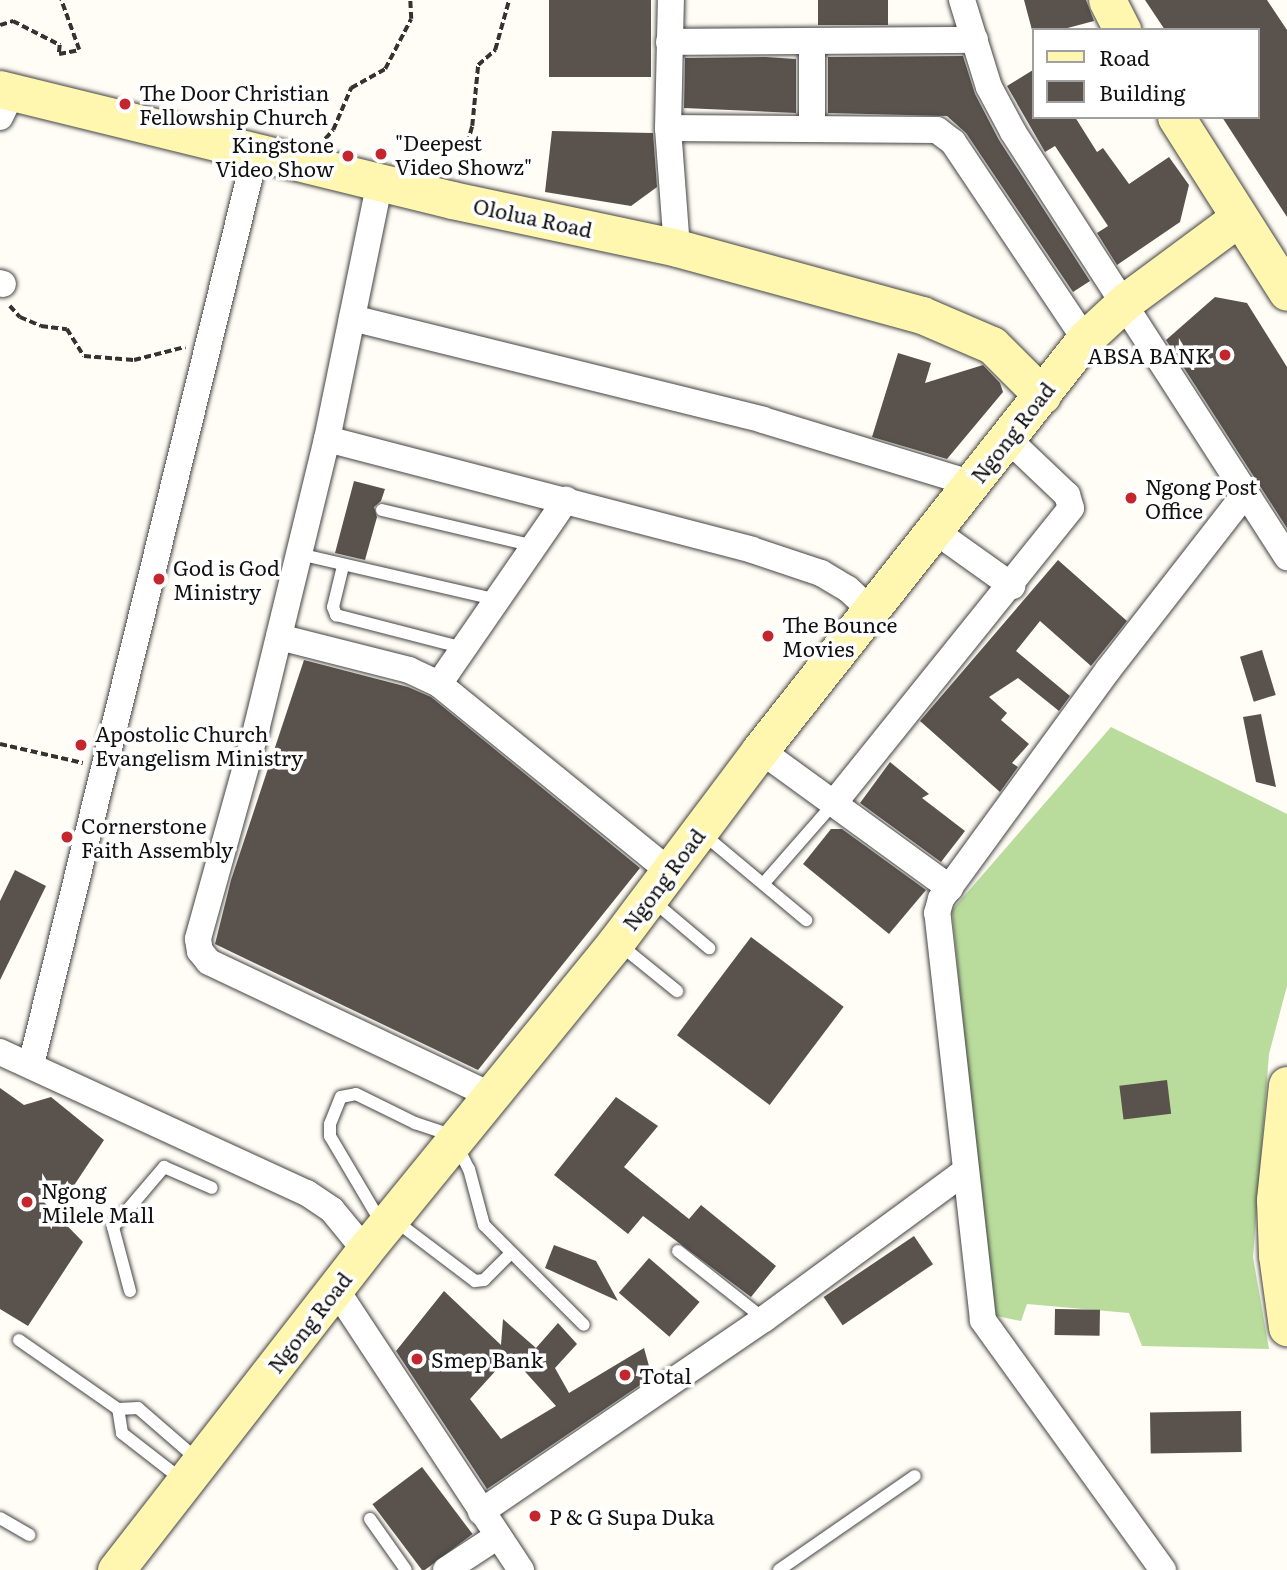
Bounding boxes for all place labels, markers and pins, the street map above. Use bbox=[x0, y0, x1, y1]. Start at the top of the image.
place label: The Door Christian Fellowship Church bbox=[139, 79, 329, 129]
marker: The Door Christian Fellowship Church bbox=[117, 96, 133, 112]
place label: "Deepest Video Showz" bbox=[395, 129, 532, 179]
place label: Kingstone Video Show bbox=[215, 131, 334, 181]
marker: "Deepest Video Showz" bbox=[373, 146, 389, 162]
marker: Kingstone Video Show bbox=[340, 148, 356, 164]
place label: ABSA BANK bbox=[1088, 342, 1211, 368]
marker: ABSA BANK bbox=[1217, 347, 1233, 363]
place label: Ngong Post Office bbox=[1145, 473, 1257, 523]
marker: Ngong Post Office bbox=[1123, 490, 1139, 506]
place label: God is God Ministry bbox=[173, 554, 280, 604]
marker: God is God Ministry bbox=[151, 571, 167, 587]
place label: The Bounce Movies bbox=[782, 611, 897, 661]
marker: The Bounce Movies bbox=[760, 628, 776, 644]
place label: Apostolic Church Evangelism Ministry bbox=[95, 720, 303, 770]
marker: Apostolic Church Evangelism Ministry bbox=[73, 737, 89, 753]
place label: Cornerstone Faith Assembly bbox=[81, 812, 233, 862]
marker: Cornerstone Faith Assembly bbox=[59, 829, 75, 845]
place label: Ngong Milele Mall bbox=[41, 1177, 154, 1227]
marker: Ngong Milele Mall bbox=[19, 1194, 35, 1210]
place label: Smep Bank bbox=[431, 1346, 543, 1372]
marker: Smep Bank bbox=[409, 1351, 425, 1367]
place label: Total bbox=[639, 1362, 692, 1388]
marker: Total bbox=[617, 1367, 633, 1383]
place label: P & G Supa Duka bbox=[549, 1503, 715, 1529]
marker: P & G Supa Duka bbox=[527, 1508, 543, 1524]

